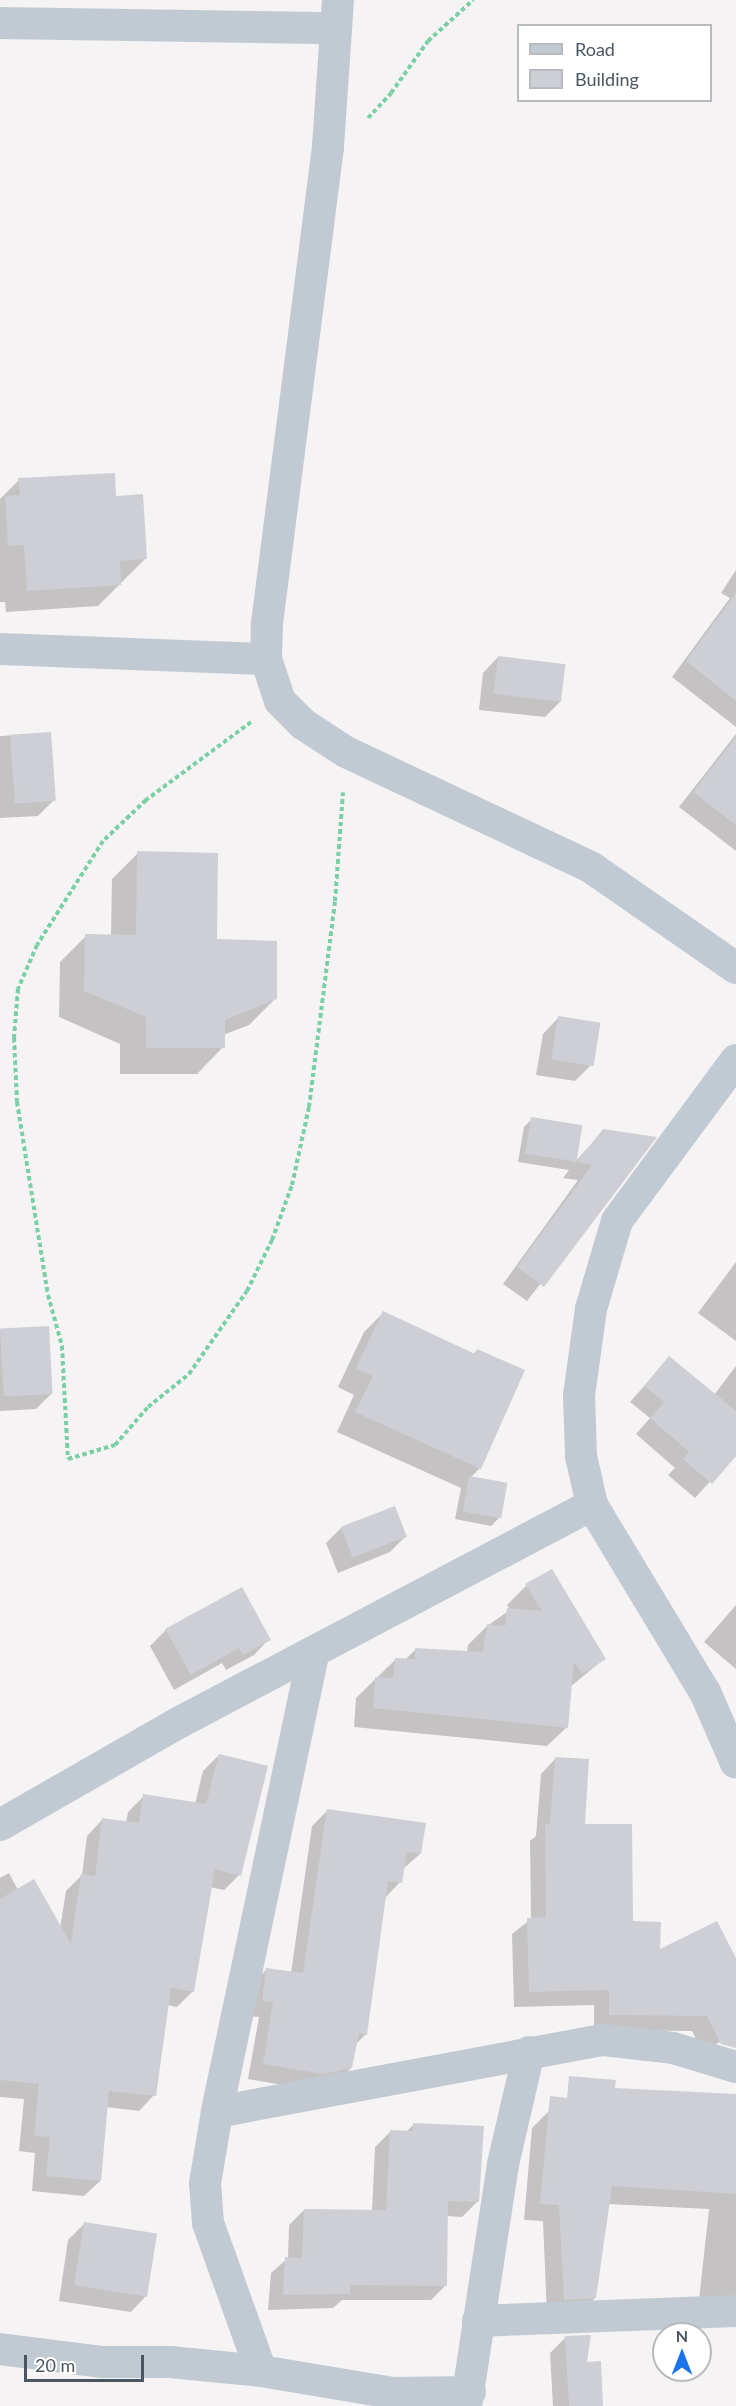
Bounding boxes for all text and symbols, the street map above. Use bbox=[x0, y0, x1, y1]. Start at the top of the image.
legend bbox=[517, 24, 712, 102]
text: Road bbox=[575, 38, 615, 60]
text: Building bbox=[575, 68, 639, 90]
north arrow bbox=[652, 2322, 712, 2382]
text: N bbox=[676, 2326, 688, 2345]
scale bar bbox=[27, 2343, 147, 2381]
text: 20 m bbox=[35, 2354, 75, 2376]

